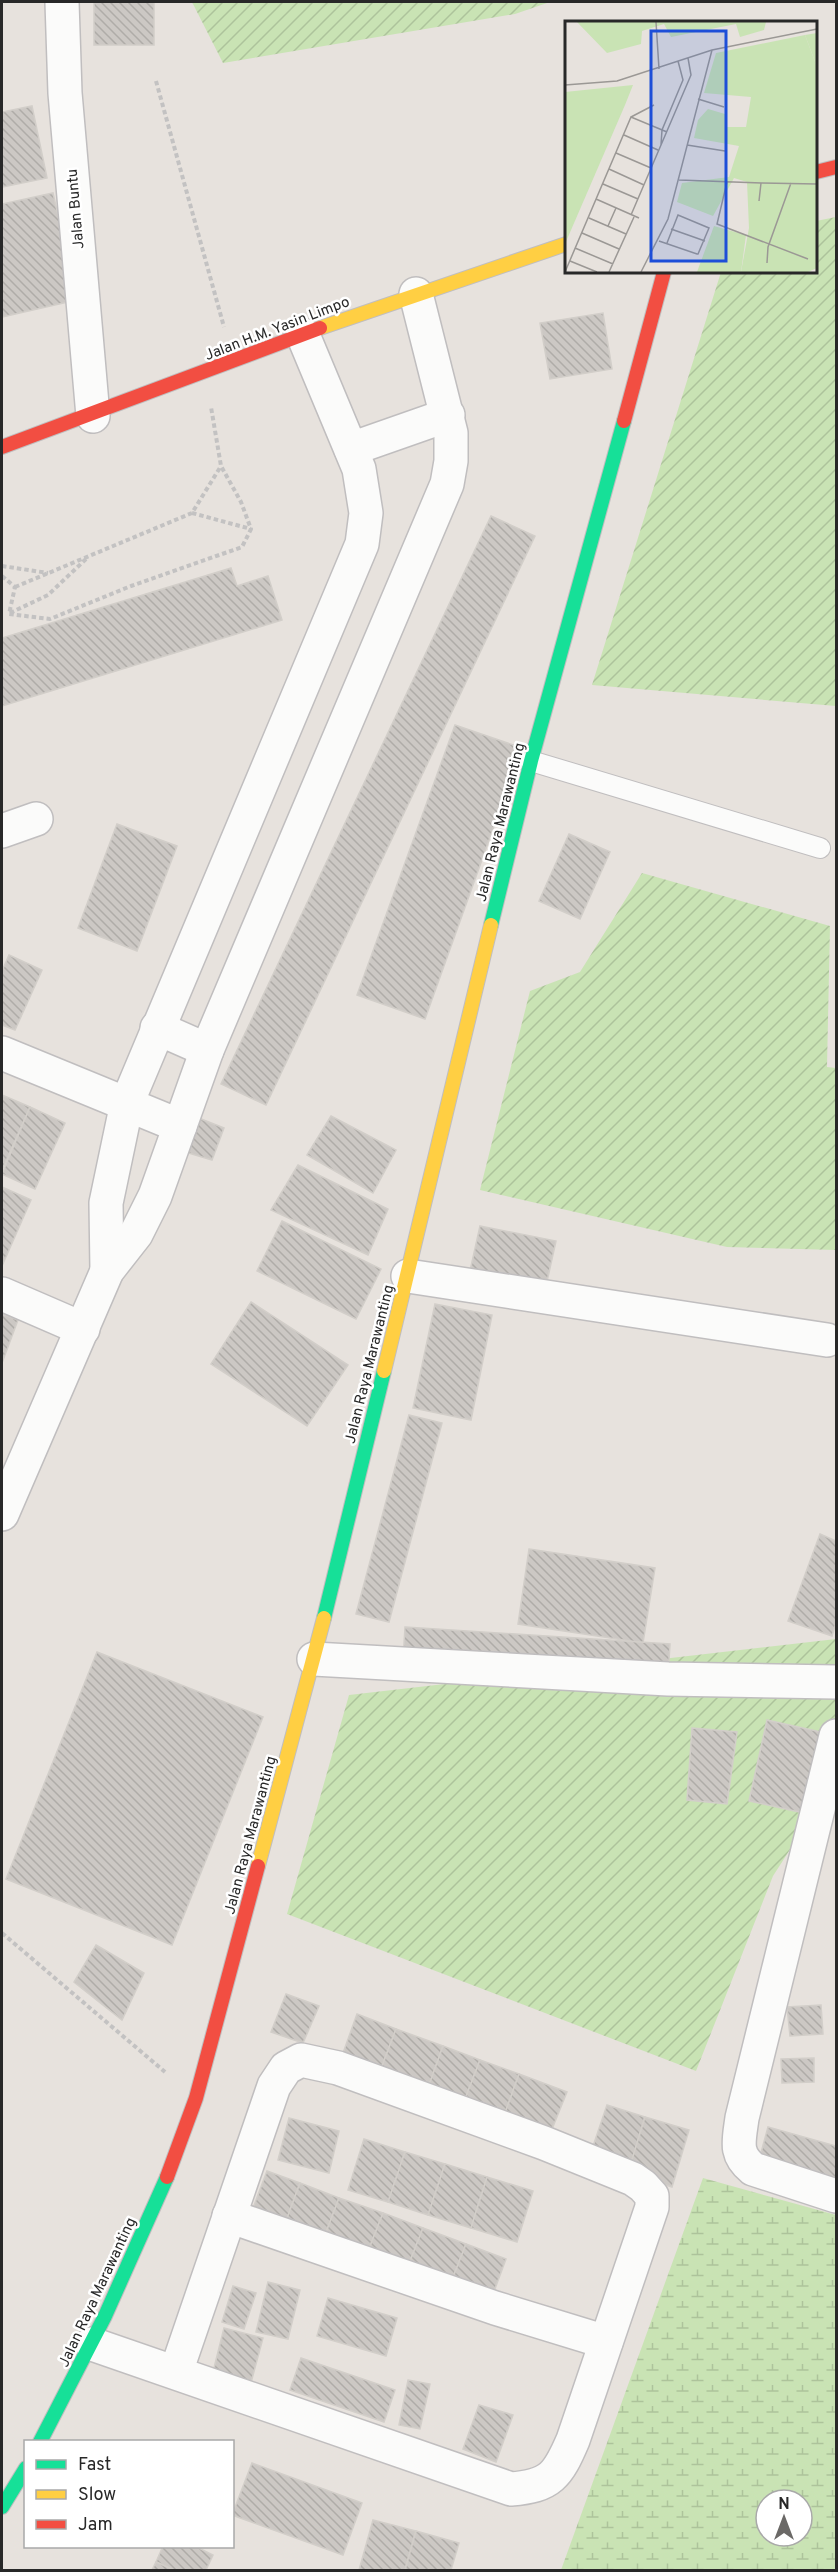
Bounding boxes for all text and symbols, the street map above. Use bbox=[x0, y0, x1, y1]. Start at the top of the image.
inset map bbox=[565, 21, 817, 273]
street label: Jalan Buntu bbox=[64, 168, 89, 250]
street label: Jalan H.M. Yasin Limpo bbox=[202, 293, 353, 366]
street label: Jalan Raya Marawanting bbox=[473, 741, 530, 904]
street label: Jalan Raya Marawanting bbox=[342, 1283, 399, 1446]
street label: Jalan Raya Marawanting bbox=[221, 1754, 282, 1917]
street label: Jalan Raya Marawanting bbox=[55, 2215, 141, 2370]
legend bbox=[24, 2440, 234, 2548]
text: Fast bbox=[78, 2454, 111, 2477]
text: Slow bbox=[78, 2484, 116, 2507]
north arrow bbox=[754, 2488, 814, 2548]
text: N bbox=[778, 2495, 790, 2515]
text: Jam bbox=[78, 2514, 113, 2537]

